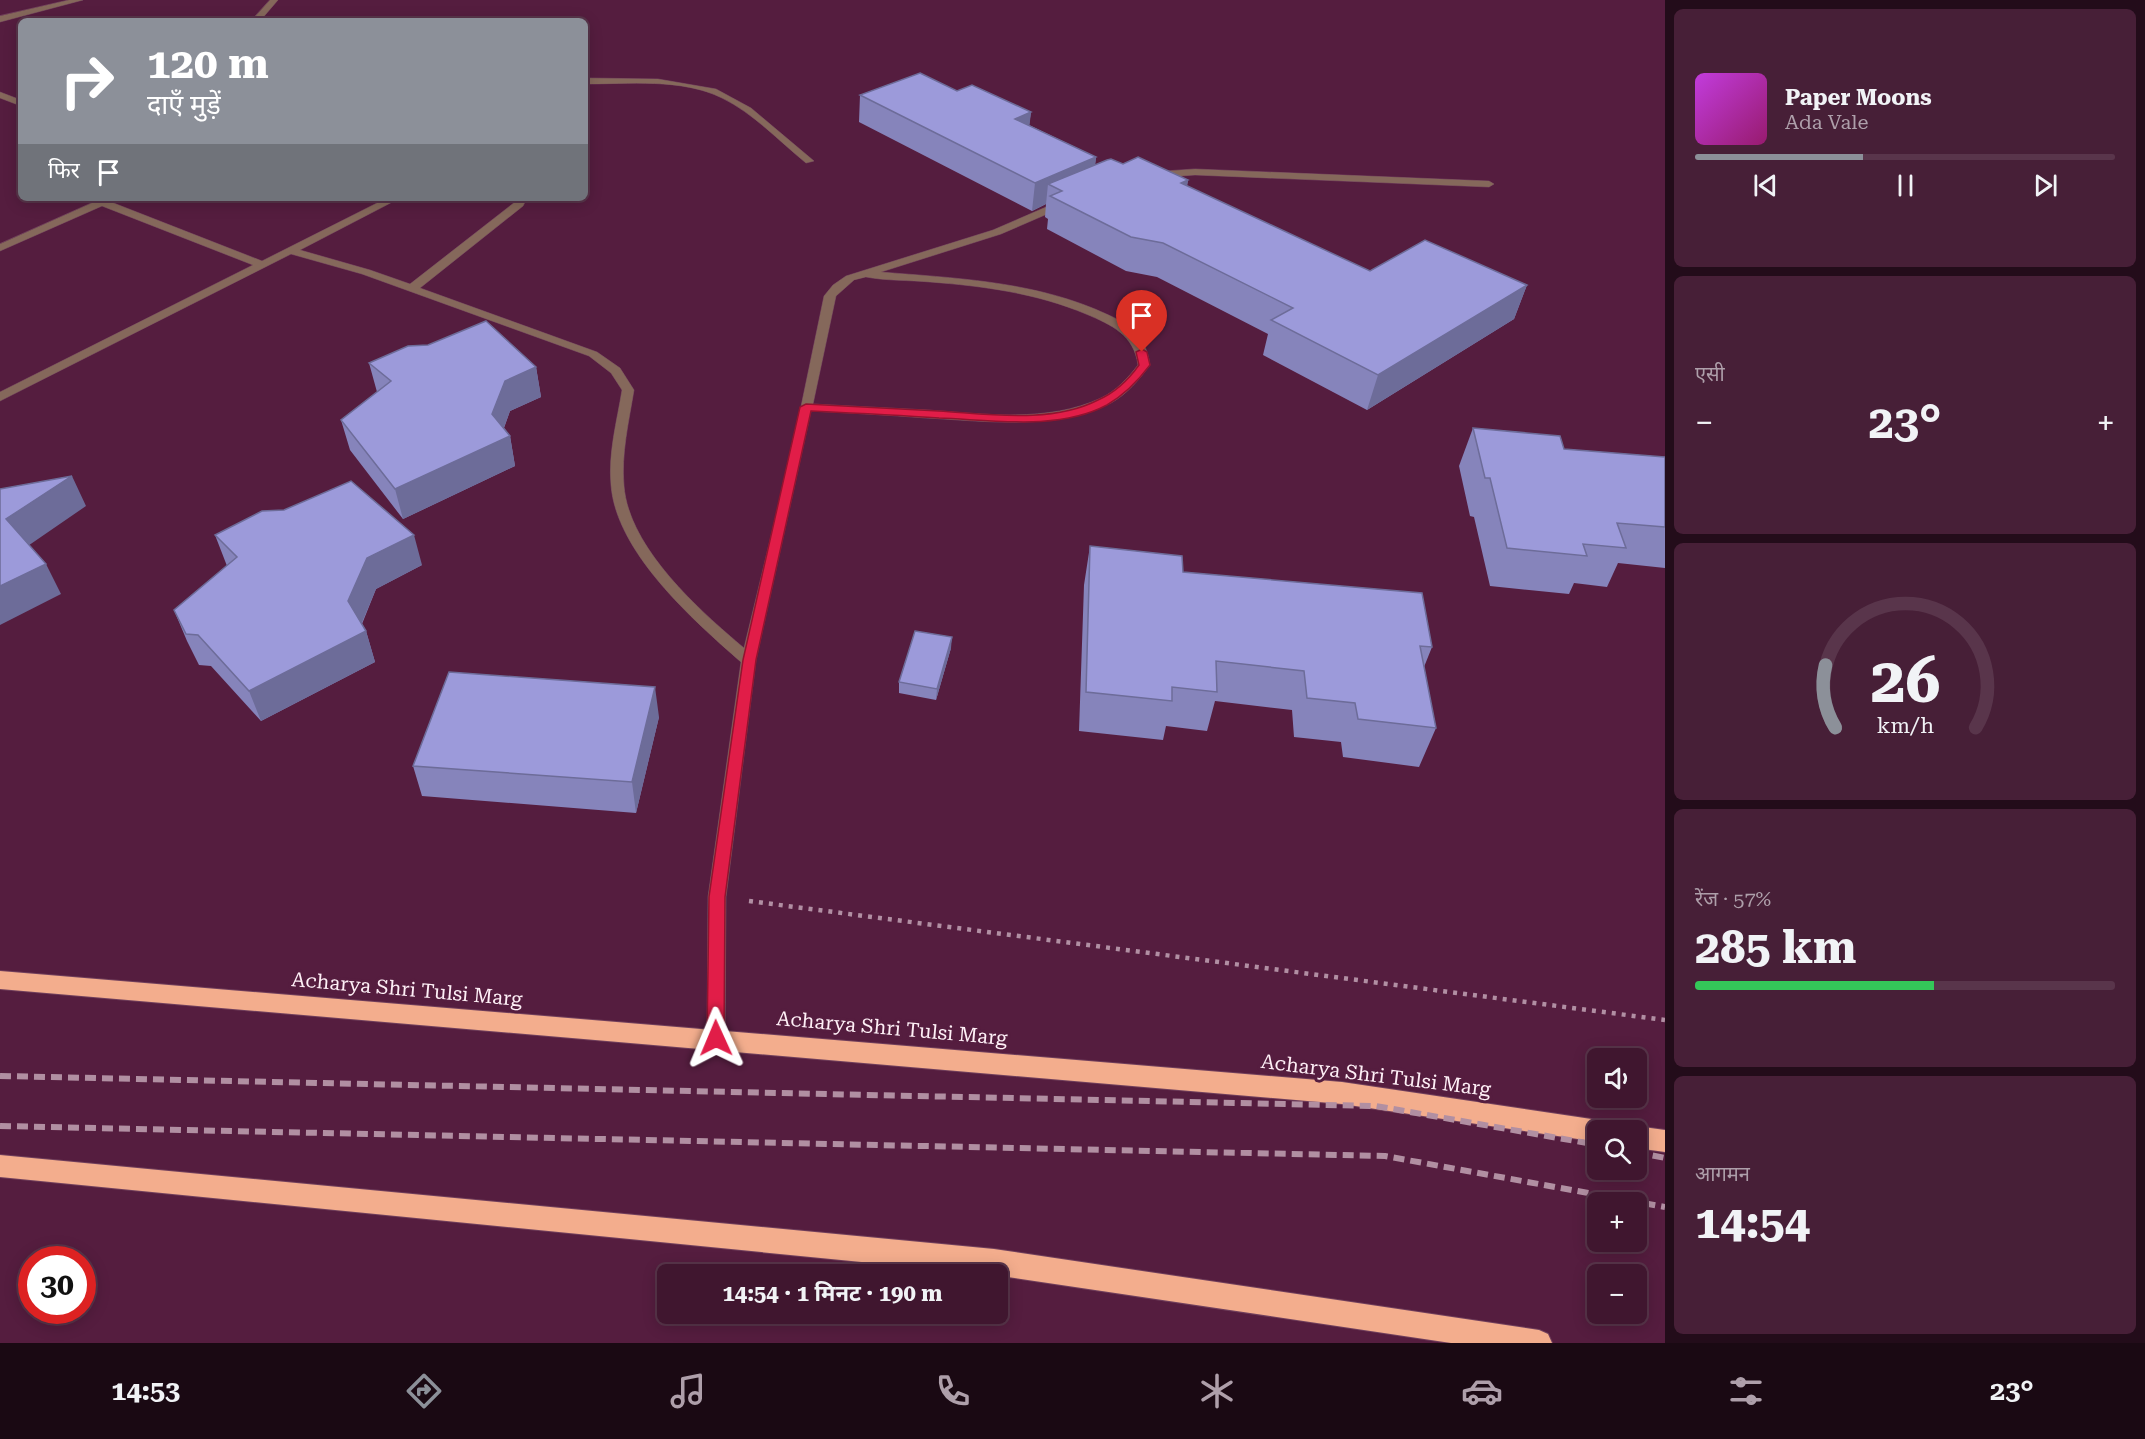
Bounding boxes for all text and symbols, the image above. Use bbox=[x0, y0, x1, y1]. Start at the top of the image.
text: 120 m bbox=[147, 39, 269, 88]
icon: right bbox=[48, 42, 126, 120]
text: Paper Moons bbox=[1785, 85, 1932, 110]
text: दाएँ मुड़ें bbox=[147, 89, 221, 121]
text: Ada Vale bbox=[1785, 110, 1868, 134]
icon: arrive bbox=[92, 156, 125, 189]
text: फिर bbox=[48, 158, 80, 183]
icon: previous bbox=[1749, 169, 1782, 202]
icon: pause bbox=[1889, 169, 1922, 202]
icon: next bbox=[2029, 169, 2062, 202]
pin bbox=[1116, 290, 1167, 352]
icon: arrive bbox=[1125, 299, 1158, 332]
text: एसी bbox=[1695, 362, 1725, 386]
text: 23° bbox=[1869, 396, 1941, 449]
text: − bbox=[1695, 403, 1713, 442]
text: + bbox=[2097, 403, 2115, 442]
text: 26 bbox=[1870, 645, 1940, 718]
text: km/h bbox=[1876, 714, 1934, 739]
text: रेंज · 57% bbox=[1695, 887, 1771, 911]
text: 285 km bbox=[1695, 921, 1856, 974]
street label: Acharya Shri Tulsi Marg bbox=[291, 967, 524, 1011]
position arrow bbox=[684, 1006, 748, 1070]
street label: Acharya Shri Tulsi Marg bbox=[776, 1006, 1009, 1050]
map controls bbox=[1587, 1048, 1647, 1324]
button: sound bbox=[1587, 1048, 1647, 1108]
street label: Acharya Shri Tulsi Marg bbox=[1260, 1049, 1493, 1101]
button: search bbox=[1587, 1120, 1647, 1180]
text: आगमन bbox=[1695, 1162, 1750, 1186]
button: + bbox=[1587, 1192, 1647, 1252]
text: 14:54 bbox=[1695, 1196, 1810, 1249]
speed limit sign: 30 bbox=[18, 1246, 96, 1324]
button: − bbox=[1587, 1264, 1647, 1324]
text: 14:54 · 1 मिनट · 190 m bbox=[723, 1281, 942, 1306]
icon: directions bbox=[403, 1370, 445, 1412]
icon: music bbox=[667, 1370, 709, 1412]
icon: phone bbox=[932, 1370, 974, 1412]
icon: climate bbox=[1196, 1370, 1238, 1412]
icon: car bbox=[1461, 1370, 1503, 1412]
icon: filters bbox=[1725, 1370, 1767, 1412]
text: 14:53 bbox=[111, 1375, 180, 1407]
text: 23° bbox=[1990, 1375, 2034, 1407]

